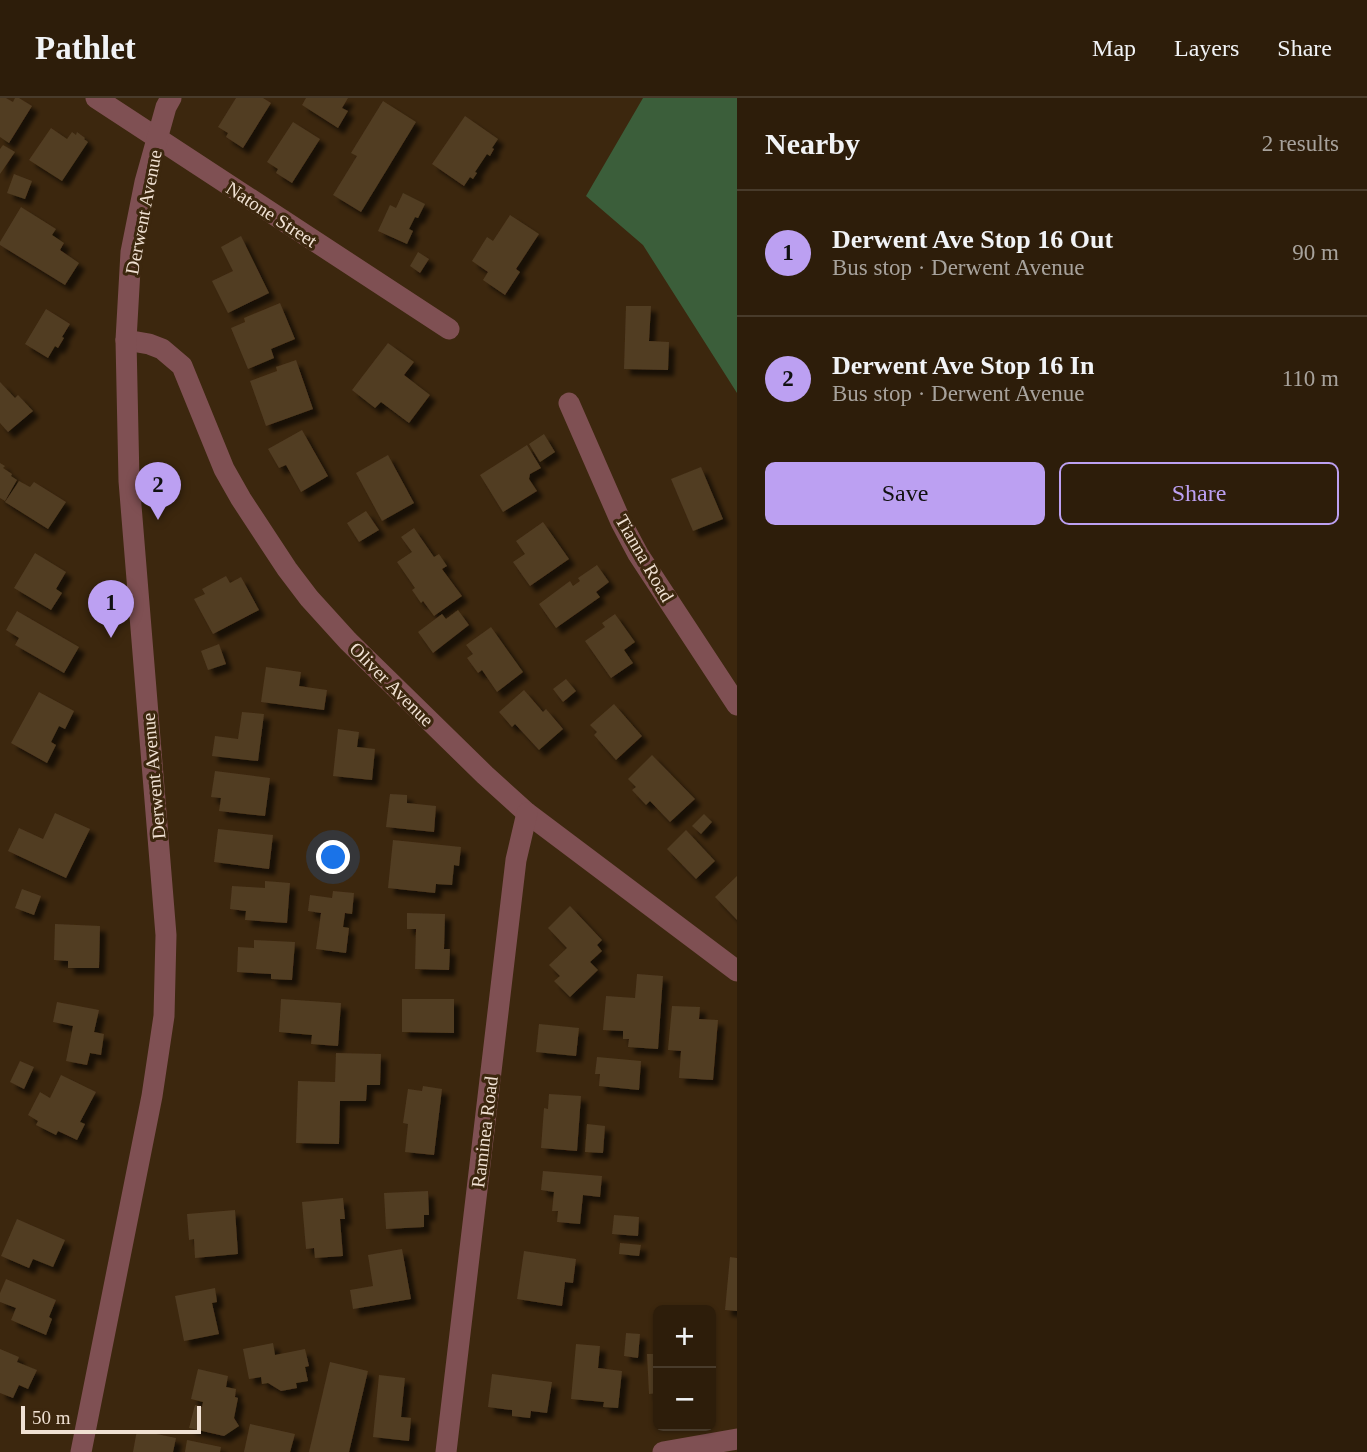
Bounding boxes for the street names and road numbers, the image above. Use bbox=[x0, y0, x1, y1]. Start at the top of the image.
street label: Derwent Avenue bbox=[121, 148, 166, 276]
street label: Natone Street bbox=[222, 177, 322, 252]
street label: Tianna Road bbox=[611, 511, 678, 606]
street label: Oliver Avenue bbox=[345, 638, 438, 731]
street label: Derwent Avenue bbox=[138, 712, 169, 840]
street label: Raminea Road bbox=[467, 1075, 502, 1189]

